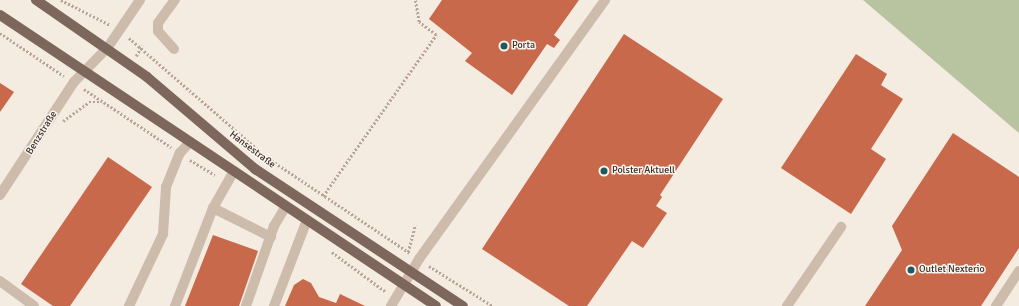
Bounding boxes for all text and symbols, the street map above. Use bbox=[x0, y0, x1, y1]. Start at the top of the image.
place label: Porta bbox=[512, 40, 535, 52]
marker: Porta bbox=[499, 41, 509, 51]
street label: Benzstraße bbox=[24, 109, 60, 157]
street label: Hansestraße bbox=[227, 129, 277, 171]
place label: Polster Aktuell bbox=[612, 165, 675, 177]
marker: Polster Aktuell bbox=[599, 166, 609, 176]
place label: Outlet Nexterio bbox=[919, 264, 985, 276]
marker: Outlet Nexterio bbox=[906, 265, 916, 275]

